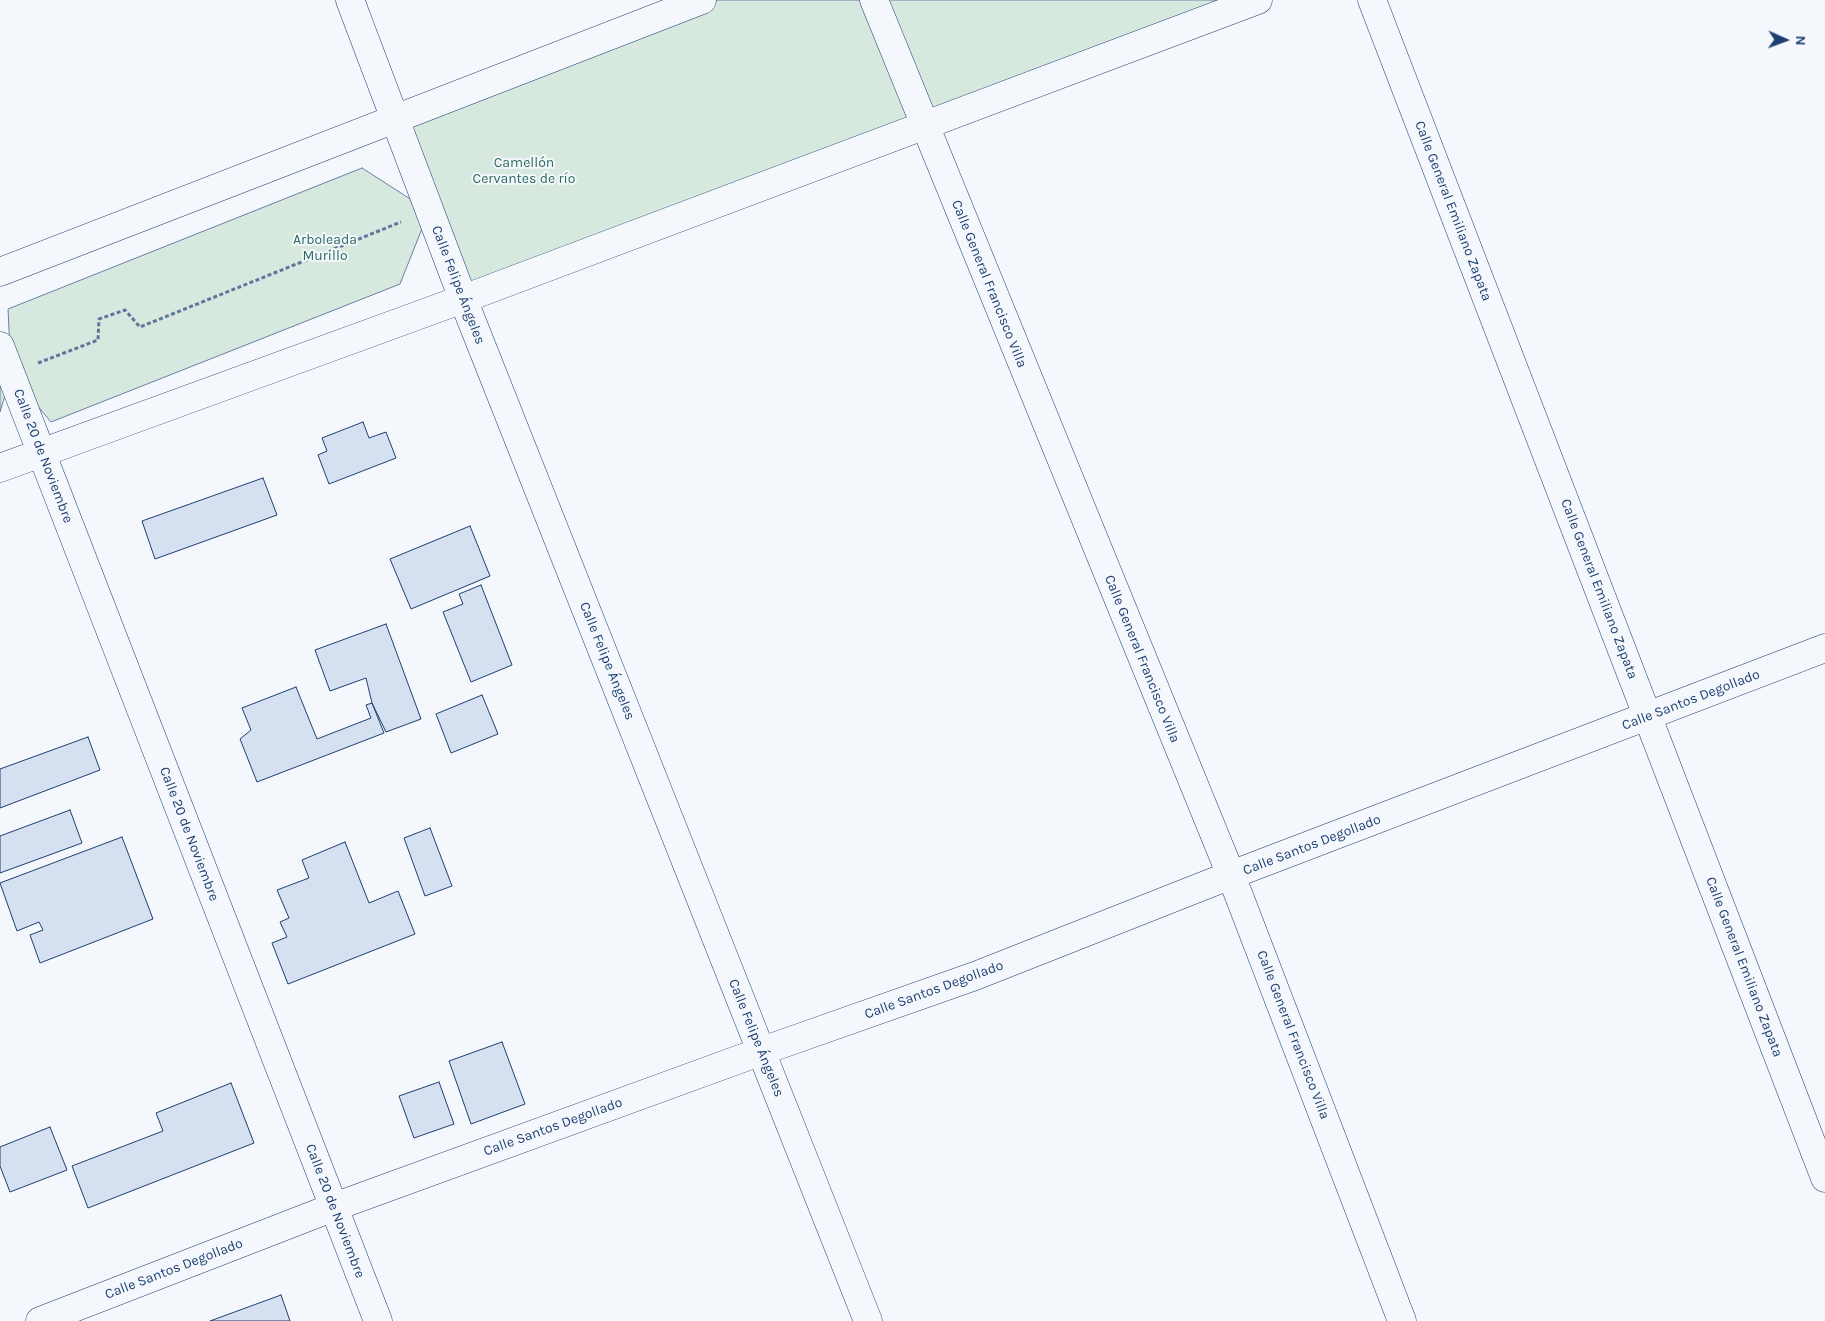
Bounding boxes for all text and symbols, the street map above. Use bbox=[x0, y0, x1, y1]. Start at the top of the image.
north arrow bbox=[1760, 15, 1810, 65]
text: N bbox=[1792, 35, 1809, 46]
street label: Calle General Emiliano Zapata bbox=[1411, 119, 1495, 303]
park label: Camellón Cervantes de río bbox=[473, 155, 575, 188]
street label: Calle General Francisco Villa bbox=[948, 198, 1030, 370]
street label: Calle Felipe Ángeles bbox=[428, 223, 488, 347]
park label: Arboleada Murillo bbox=[293, 232, 357, 264]
street label: Calle 20 de Noviembre bbox=[10, 386, 76, 526]
street label: Calle General Emiliano Zapata bbox=[1557, 497, 1641, 681]
street label: Calle General Francisco Villa bbox=[1101, 573, 1183, 745]
street label: Calle Felipe Ángeles bbox=[576, 600, 638, 722]
street label: Calle Santos Degollado bbox=[1620, 666, 1762, 734]
street label: Calle 20 de Noviembre bbox=[156, 764, 222, 904]
street label: Calle Santos Degollado bbox=[1241, 811, 1383, 879]
street label: Calle General Emiliano Zapata bbox=[1702, 875, 1786, 1059]
street label: Calle General Francisco Villa bbox=[1253, 948, 1333, 1122]
street label: Calle Santos Degollado bbox=[862, 957, 1006, 1023]
street label: Calle Felipe Ángeles bbox=[725, 977, 787, 1099]
street label: Calle Santos Degollado bbox=[481, 1094, 625, 1160]
street label: Calle 20 de Noviembre bbox=[302, 1141, 368, 1281]
street label: Calle Santos Degollado bbox=[103, 1235, 245, 1303]

